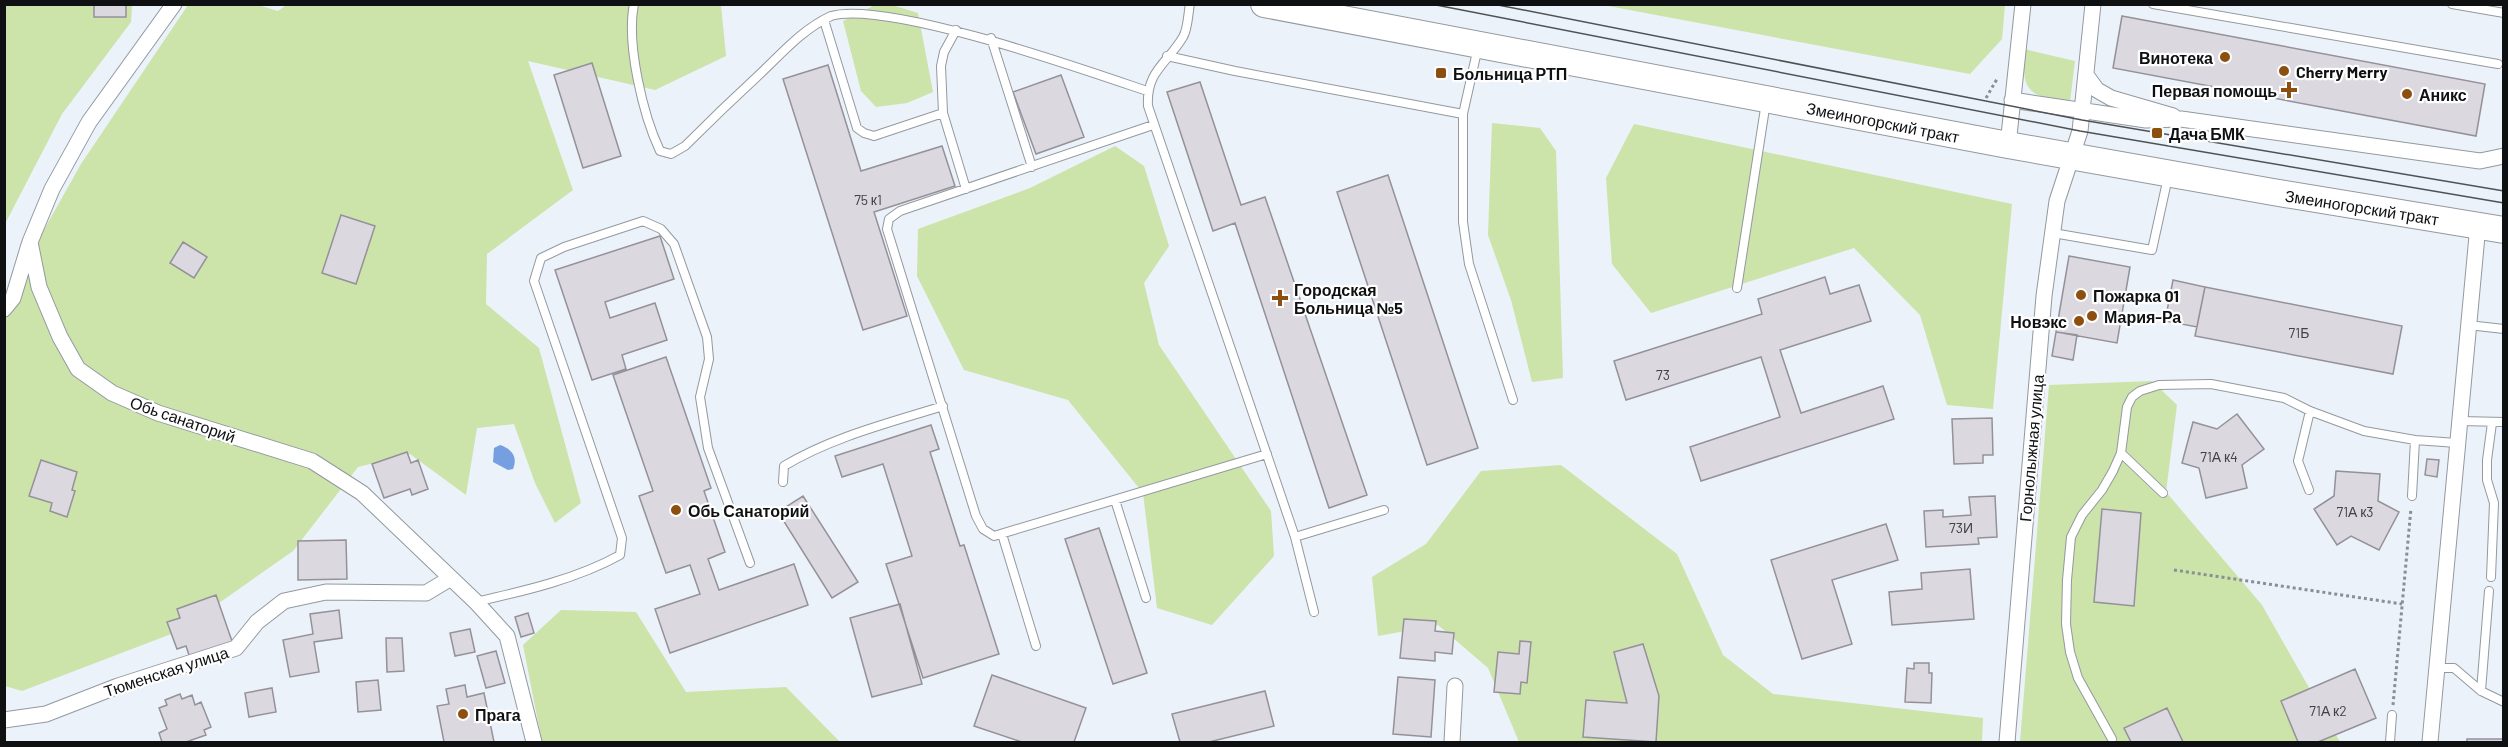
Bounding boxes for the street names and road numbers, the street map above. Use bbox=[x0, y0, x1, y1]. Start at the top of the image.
street label: Змеиногорский тракт bbox=[1805, 98, 1962, 146]
street label: Змеиногорский тракт bbox=[2284, 185, 2441, 229]
street label: Горнолыжная улица bbox=[2015, 373, 2047, 522]
street label: Обь санаторий bbox=[128, 392, 238, 446]
street label: Тюменская улица bbox=[101, 642, 231, 700]

